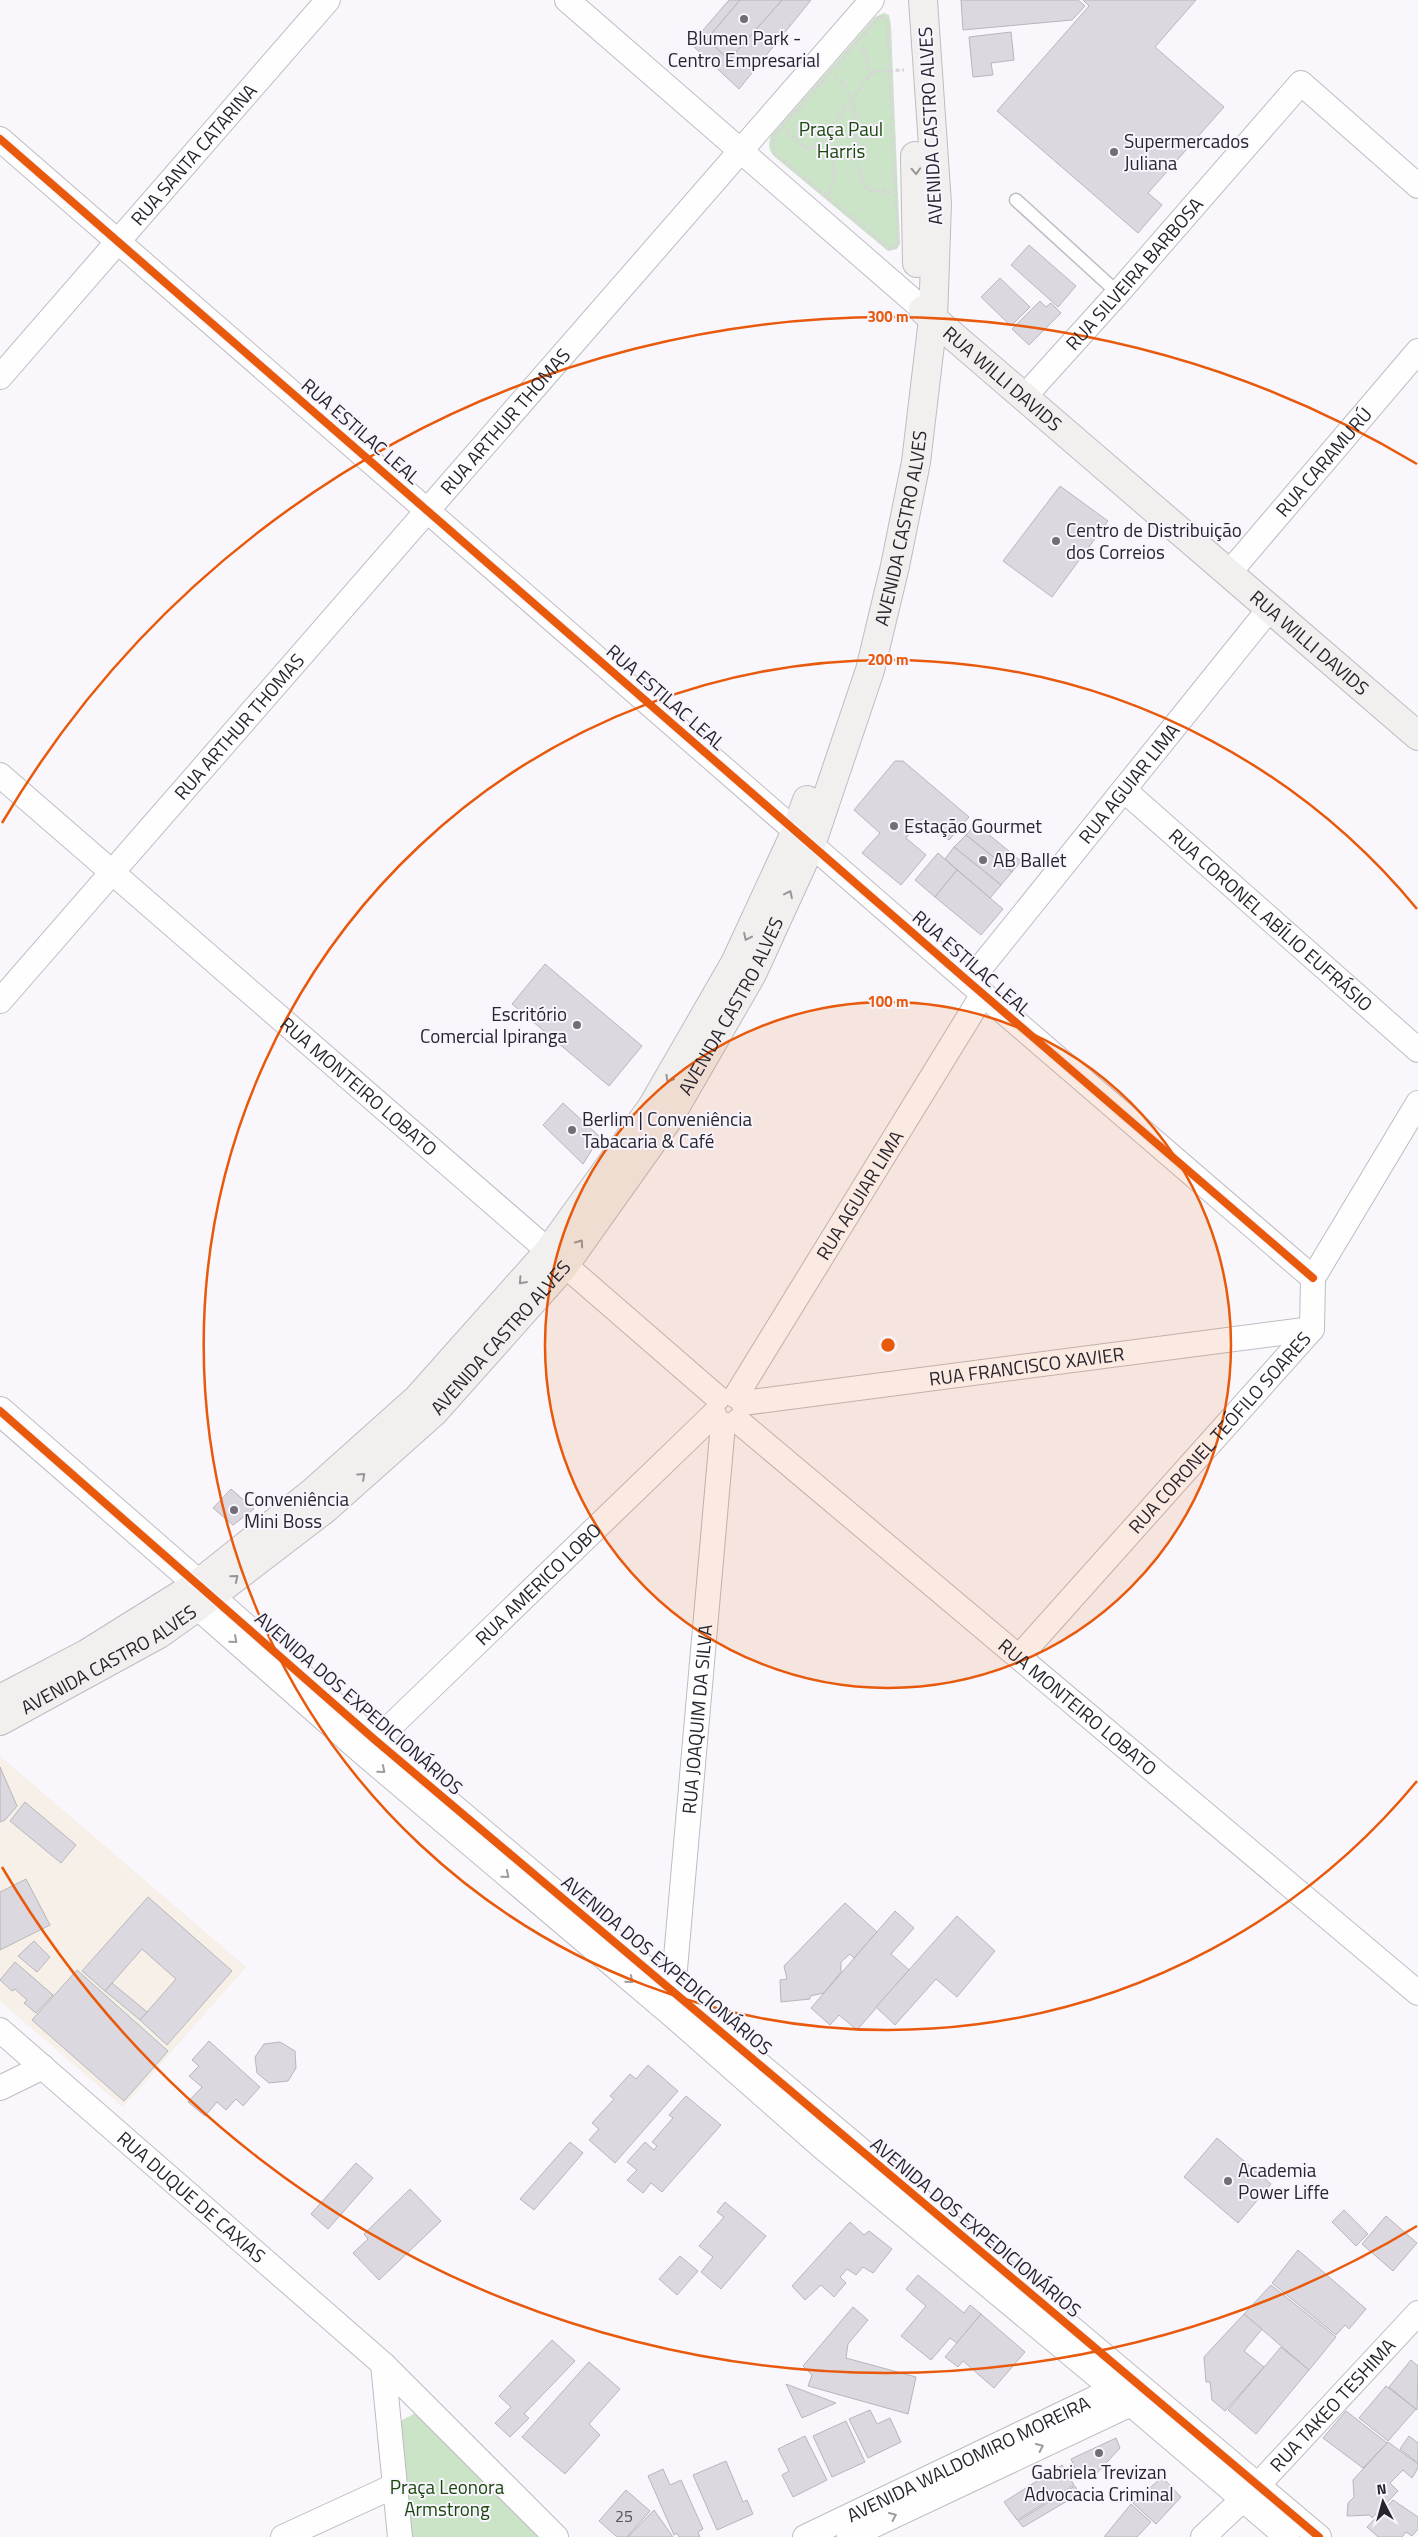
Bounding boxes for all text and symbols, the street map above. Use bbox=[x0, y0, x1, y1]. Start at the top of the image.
marker: Blumen Park - Centro Empresarial bbox=[738, 13, 750, 25]
place label: Blumen Park - Centro Empresarial bbox=[668, 23, 820, 74]
street label: AVENIDA CASTRO ALVES bbox=[910, 26, 949, 226]
street label: RUA SANTA CATARINA bbox=[123, 77, 263, 232]
park label: Praça Paul Harris bbox=[799, 114, 883, 165]
place label: Supermercados Juliana bbox=[1124, 126, 1249, 177]
marker: Supermercados Juliana bbox=[1108, 146, 1120, 158]
one-way arrow bbox=[910, 167, 921, 175]
street label: RUA SILVEIRA BARBOSA bbox=[1058, 190, 1209, 356]
text: 300 m bbox=[867, 305, 909, 328]
street label: RUA WILLI DAVIDS bbox=[937, 318, 1069, 438]
street label: RUA ARTHUR THOMAS bbox=[433, 341, 577, 500]
street label: RUA ESTILAC LEAL bbox=[295, 371, 427, 491]
street label: RUA CARAMURÚ bbox=[1268, 400, 1378, 523]
street label: AVENIDA CASTRO ALVES bbox=[866, 429, 934, 629]
place label: Centro de Distribuição dos Correios bbox=[1066, 515, 1242, 566]
marker: Centro de Distribuição dos Correios bbox=[1050, 535, 1062, 547]
street label: RUA WILLI DAVIDS bbox=[1244, 583, 1376, 702]
street label: RUA ESTILAC LEAL bbox=[600, 637, 732, 757]
street label: RUA ARTHUR THOMAS bbox=[167, 647, 311, 806]
text: 200 m bbox=[867, 648, 909, 671]
street label: RUA AGUIAR LIMA bbox=[1071, 717, 1186, 850]
place label: Estação Gourmet bbox=[904, 811, 1042, 840]
marker: Estação Gourmet bbox=[888, 820, 900, 832]
street label: RUA CORONEL ABÍLIO EUFRÁSIO bbox=[1163, 821, 1380, 1018]
place label: AB Ballet bbox=[993, 845, 1067, 874]
marker: AB Ballet bbox=[977, 854, 989, 866]
one-way arrow bbox=[782, 890, 793, 899]
street label: RUA ESTILAC LEAL bbox=[906, 903, 1038, 1023]
street label: AVENIDA CASTRO ALVES bbox=[670, 912, 790, 1100]
one-way arrow bbox=[743, 932, 754, 941]
text: 100 m bbox=[867, 990, 909, 1013]
place label: Escritório Comercial Ipiranga bbox=[420, 999, 567, 1050]
street label: RUA MONTEIRO LOBATO bbox=[274, 1010, 444, 1162]
marker: Escritório Comercial Ipiranga bbox=[571, 1019, 583, 1031]
one-way arrow bbox=[665, 1074, 675, 1083]
place label: Berlim | Conveniência Tabacaria & Café bbox=[582, 1104, 752, 1155]
marker: Berlim | Conveniência Tabacaria & Café bbox=[566, 1124, 578, 1136]
street label: RUA AGUIAR LIMA bbox=[808, 1124, 910, 1265]
one-way arrow bbox=[574, 1239, 583, 1249]
street label: AVENIDA CASTRO ALVES bbox=[423, 1253, 577, 1421]
one-way arrow bbox=[519, 1276, 528, 1285]
street label: RUA CORONEL TEÓFILO SOARES bbox=[1121, 1325, 1317, 1540]
centre of rings bbox=[879, 1336, 897, 1354]
street label: RUA FRANCISCO XAVIER bbox=[927, 1339, 1126, 1393]
one-way arrow bbox=[356, 1473, 365, 1482]
place label: Conveniência Mini Boss bbox=[244, 1484, 349, 1535]
marker: Conveniência Mini Boss bbox=[228, 1504, 240, 1516]
street label: RUA AMERICO LOBO bbox=[468, 1515, 608, 1652]
one-way arrow bbox=[229, 1575, 238, 1583]
street label: AVENIDA CASTRO ALVES bbox=[15, 1597, 202, 1721]
street label: AVENIDA DOS EXPEDICIONÁRIOS bbox=[249, 1604, 470, 1801]
street label: RUA JOAQUIM DA SILVA bbox=[674, 1623, 719, 1815]
street label: RUA MONTEIRO LOBATO bbox=[992, 1631, 1164, 1782]
one-way arrow bbox=[228, 1634, 237, 1643]
one-way arrow bbox=[377, 1764, 386, 1773]
street label: AVENIDA DOS EXPEDICIONÁRIOS bbox=[556, 1868, 779, 2062]
one-way arrow bbox=[501, 1869, 510, 1878]
one-way arrow bbox=[625, 1974, 634, 1983]
street label: RUA DUQUE DE CAXIAS bbox=[111, 2124, 272, 2270]
street label: AVENIDA DOS EXPEDICIONÁRIOS bbox=[865, 2130, 1088, 2324]
place label: Academia Power Liffe bbox=[1238, 2155, 1329, 2206]
marker: Academia Power Liffe bbox=[1222, 2175, 1234, 2187]
street label: RUA TAKEO TESHIMA bbox=[1262, 2331, 1402, 2478]
street label: AVENIDA WALDOMIRO MOREIRA bbox=[842, 2388, 1094, 2529]
one-way arrow bbox=[1035, 2443, 1044, 2453]
marker: Gabriela Trevizan Advocacia Criminal bbox=[1093, 2447, 1105, 2459]
place label: Gabriela Trevizan Advocacia Criminal bbox=[1024, 2457, 1174, 2508]
park label: Praça Leonora Armstrong bbox=[390, 2472, 505, 2523]
north arrow bbox=[1358, 2477, 1408, 2527]
text: N bbox=[1376, 2478, 1388, 2500]
house number: 25 bbox=[615, 2504, 633, 2528]
one-way arrow bbox=[888, 2512, 897, 2522]

